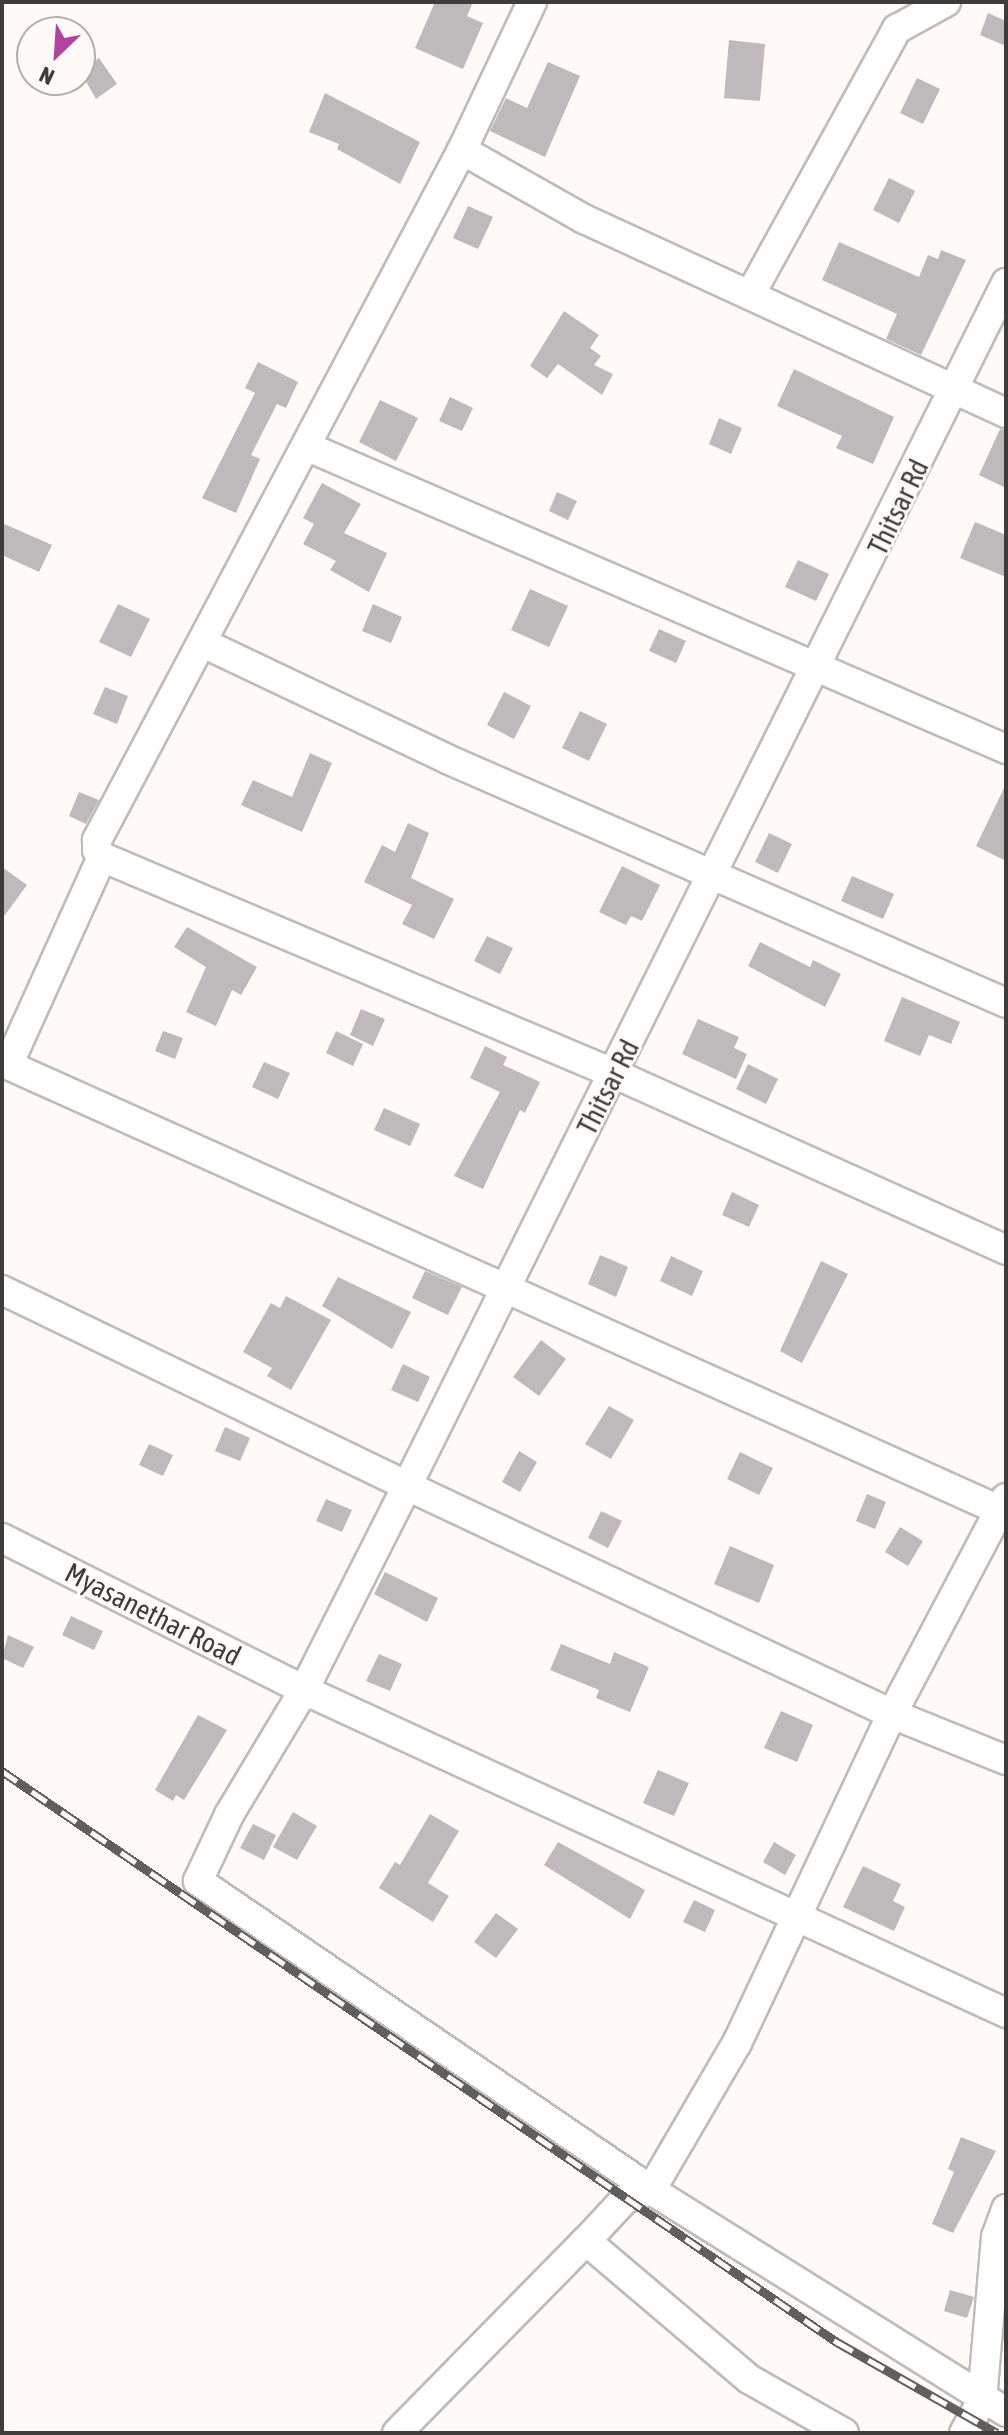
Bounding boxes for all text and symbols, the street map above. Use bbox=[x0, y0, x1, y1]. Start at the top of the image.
north arrow bbox=[16, 16, 96, 96]
text: N bbox=[35, 61, 58, 90]
street label: Thitsar Rd bbox=[861, 454, 935, 560]
street label: Thitsar Rd bbox=[570, 1034, 646, 1140]
street label: Myasanethar Road bbox=[60, 1555, 246, 1673]

